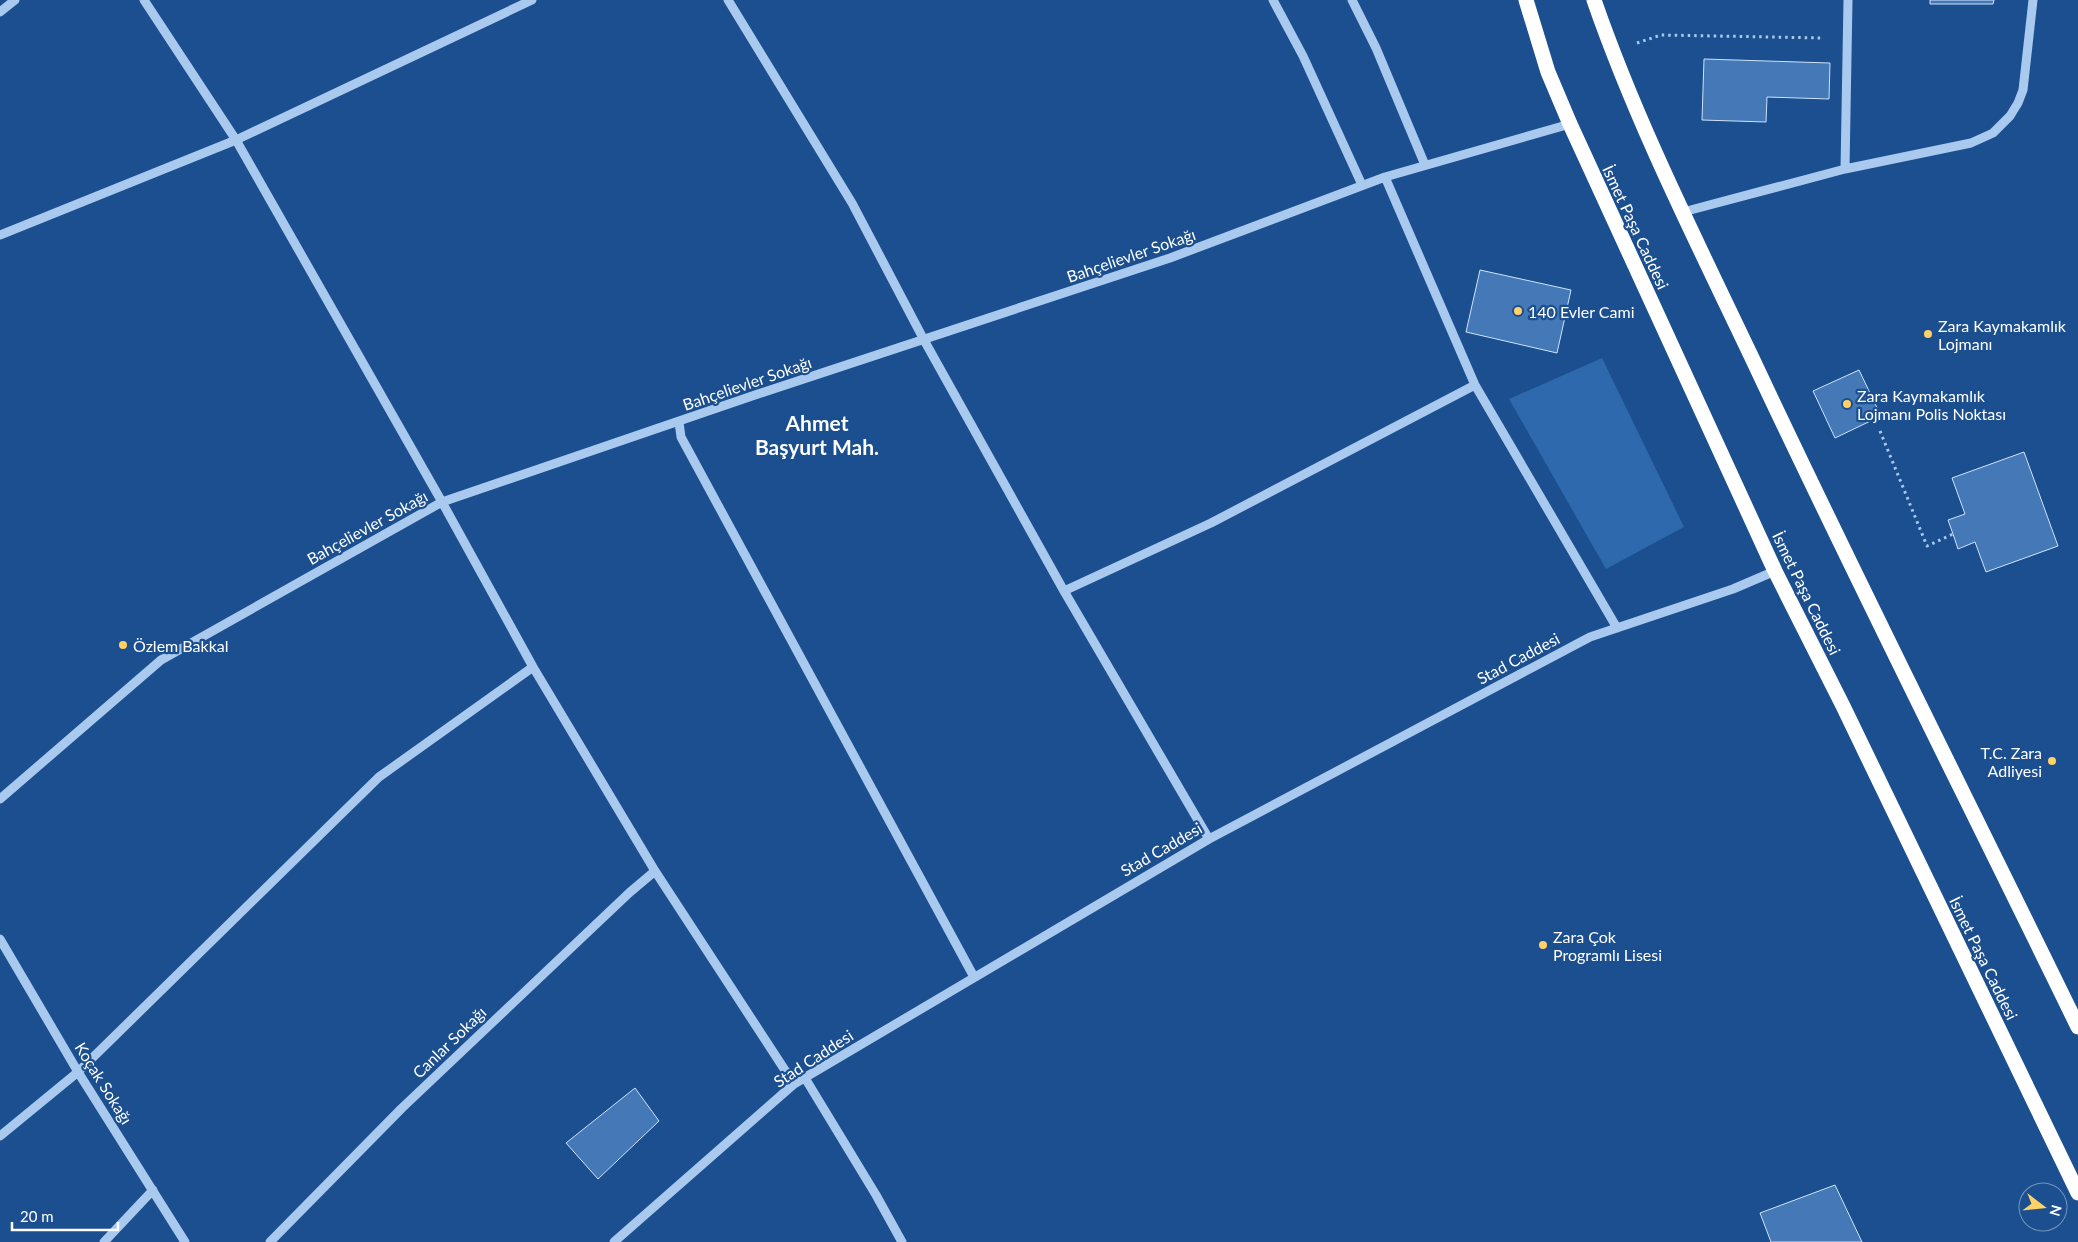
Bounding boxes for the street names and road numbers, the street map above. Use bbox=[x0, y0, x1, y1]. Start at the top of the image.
street label: İsmet Paşa Caddesi bbox=[1599, 162, 1673, 292]
street label: Bahçelievler Sokağı bbox=[1064, 224, 1198, 286]
street label: Bahçelievler Sokağı bbox=[680, 352, 814, 414]
street label: Bahçelievler Sokağı bbox=[303, 486, 431, 568]
street label: İsmet Paşa Caddesi bbox=[1769, 528, 1845, 658]
street label: Stad Caddesi bbox=[1473, 628, 1563, 688]
street label: Stad Caddesi bbox=[1117, 818, 1205, 880]
street label: İsmet Paşa Caddesi bbox=[1946, 893, 2022, 1023]
street label: Canlar Sokağı bbox=[408, 1002, 490, 1082]
street label: Stad Caddesi bbox=[770, 1025, 856, 1091]
street label: Koçak Sokağı bbox=[71, 1039, 137, 1127]

